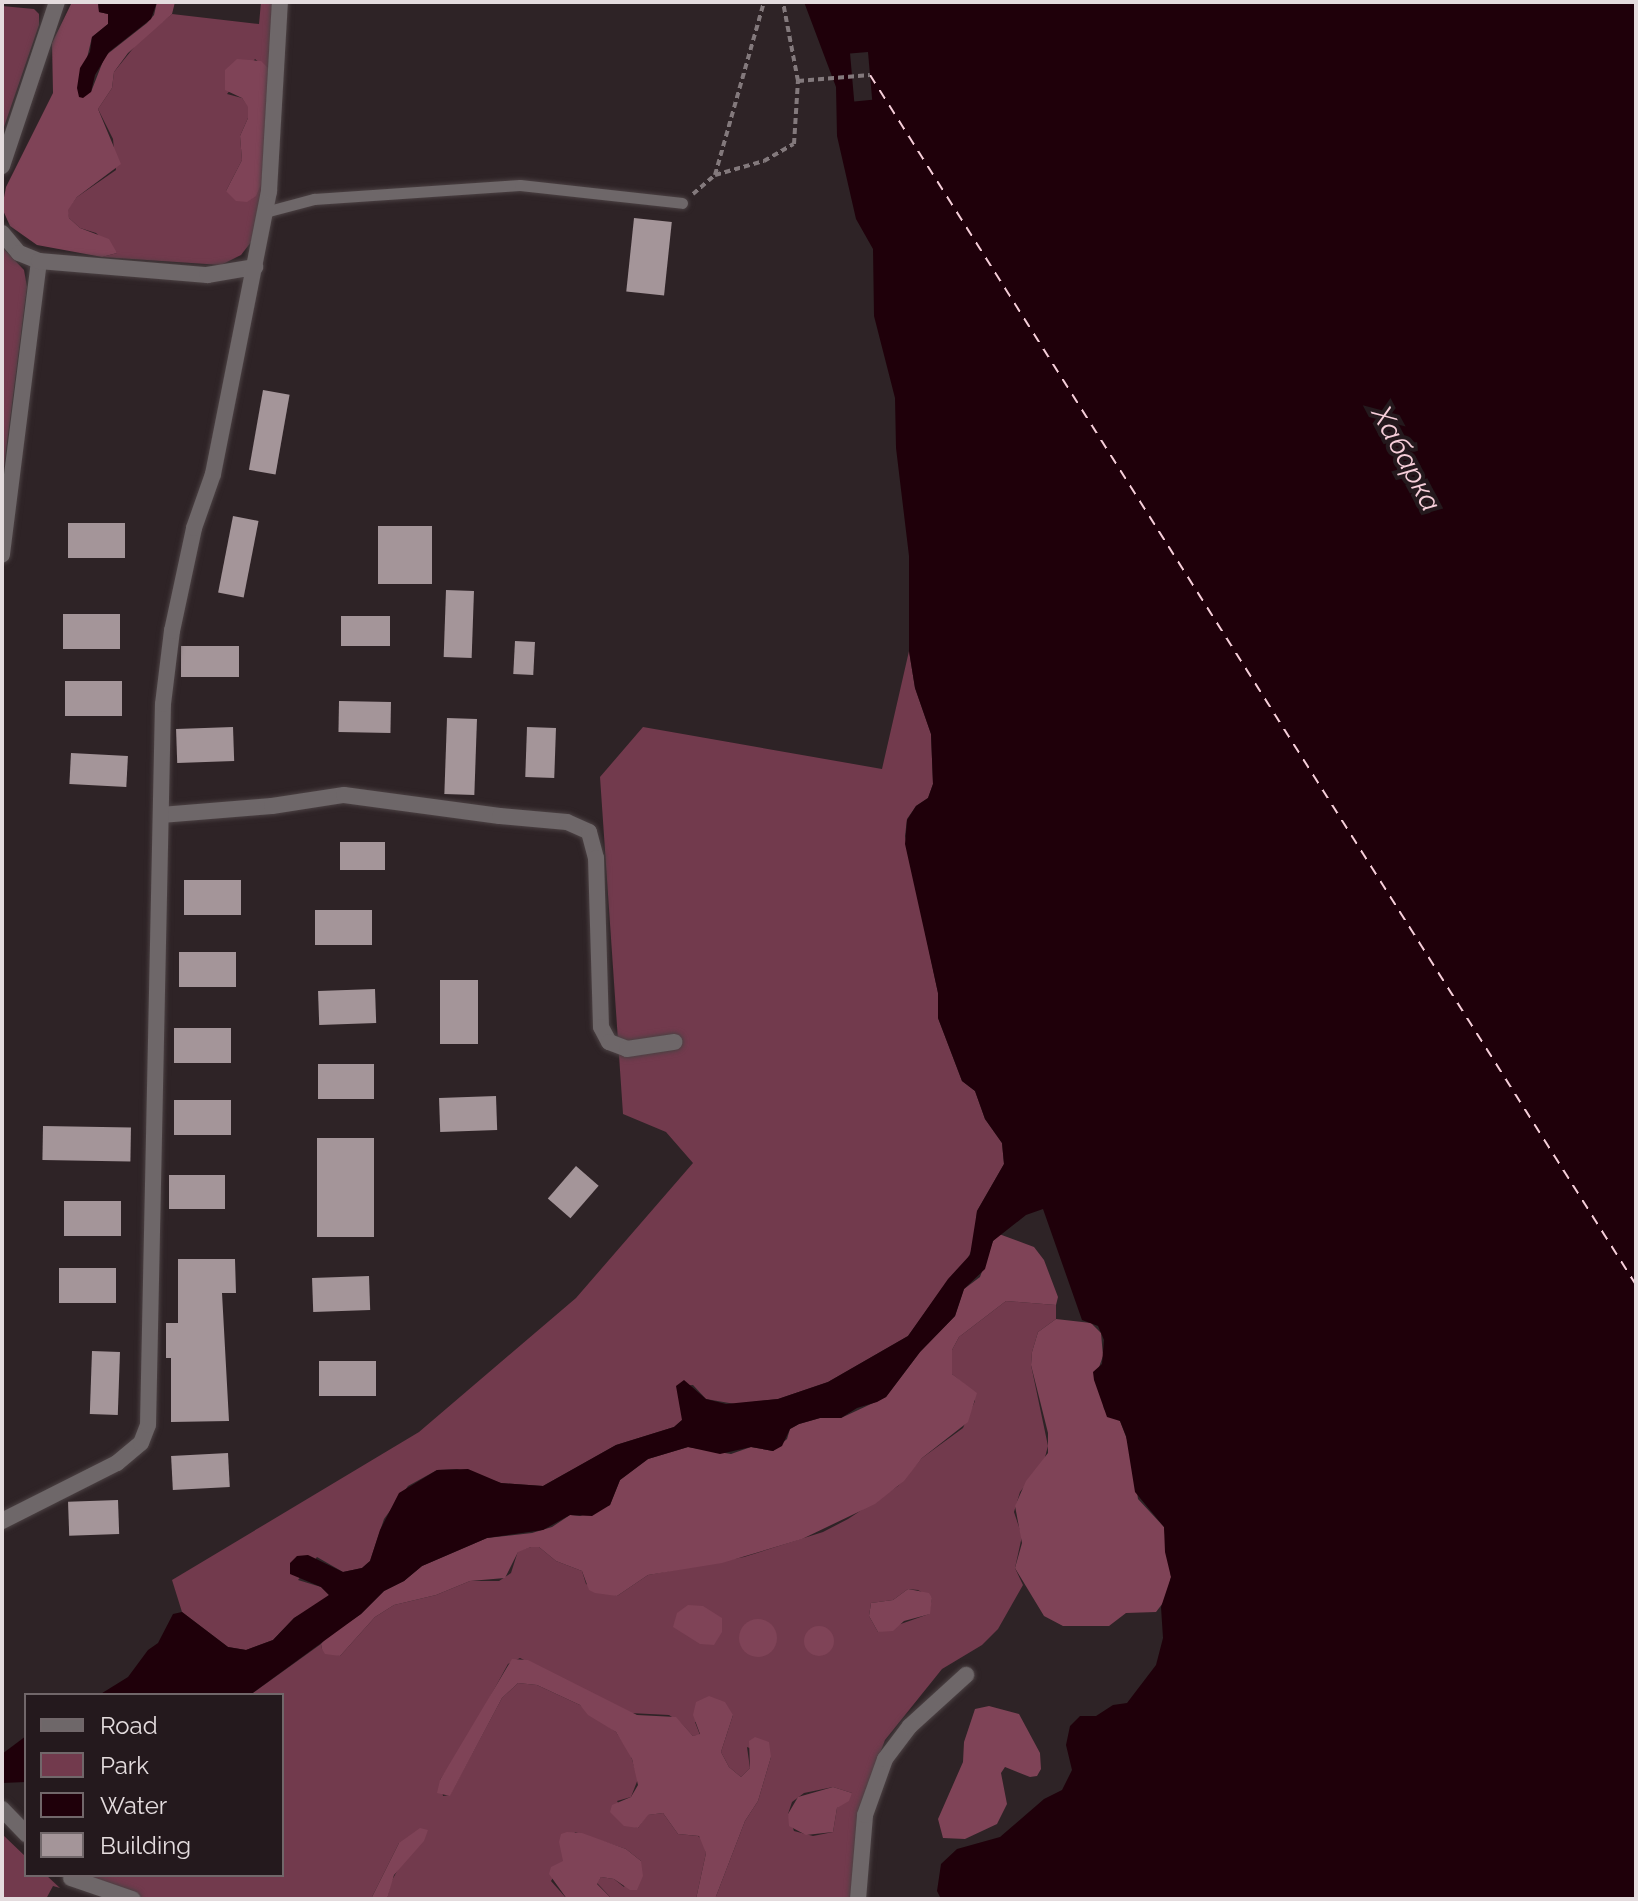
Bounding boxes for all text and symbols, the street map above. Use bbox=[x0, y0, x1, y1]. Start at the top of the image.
water label: Хабарка bbox=[1364, 401, 1448, 517]
legend bbox=[24, 1693, 284, 1877]
text: Road bbox=[100, 1711, 158, 1740]
text: Park bbox=[100, 1751, 149, 1780]
text: Water bbox=[100, 1791, 167, 1820]
text: Building bbox=[100, 1831, 191, 1860]

